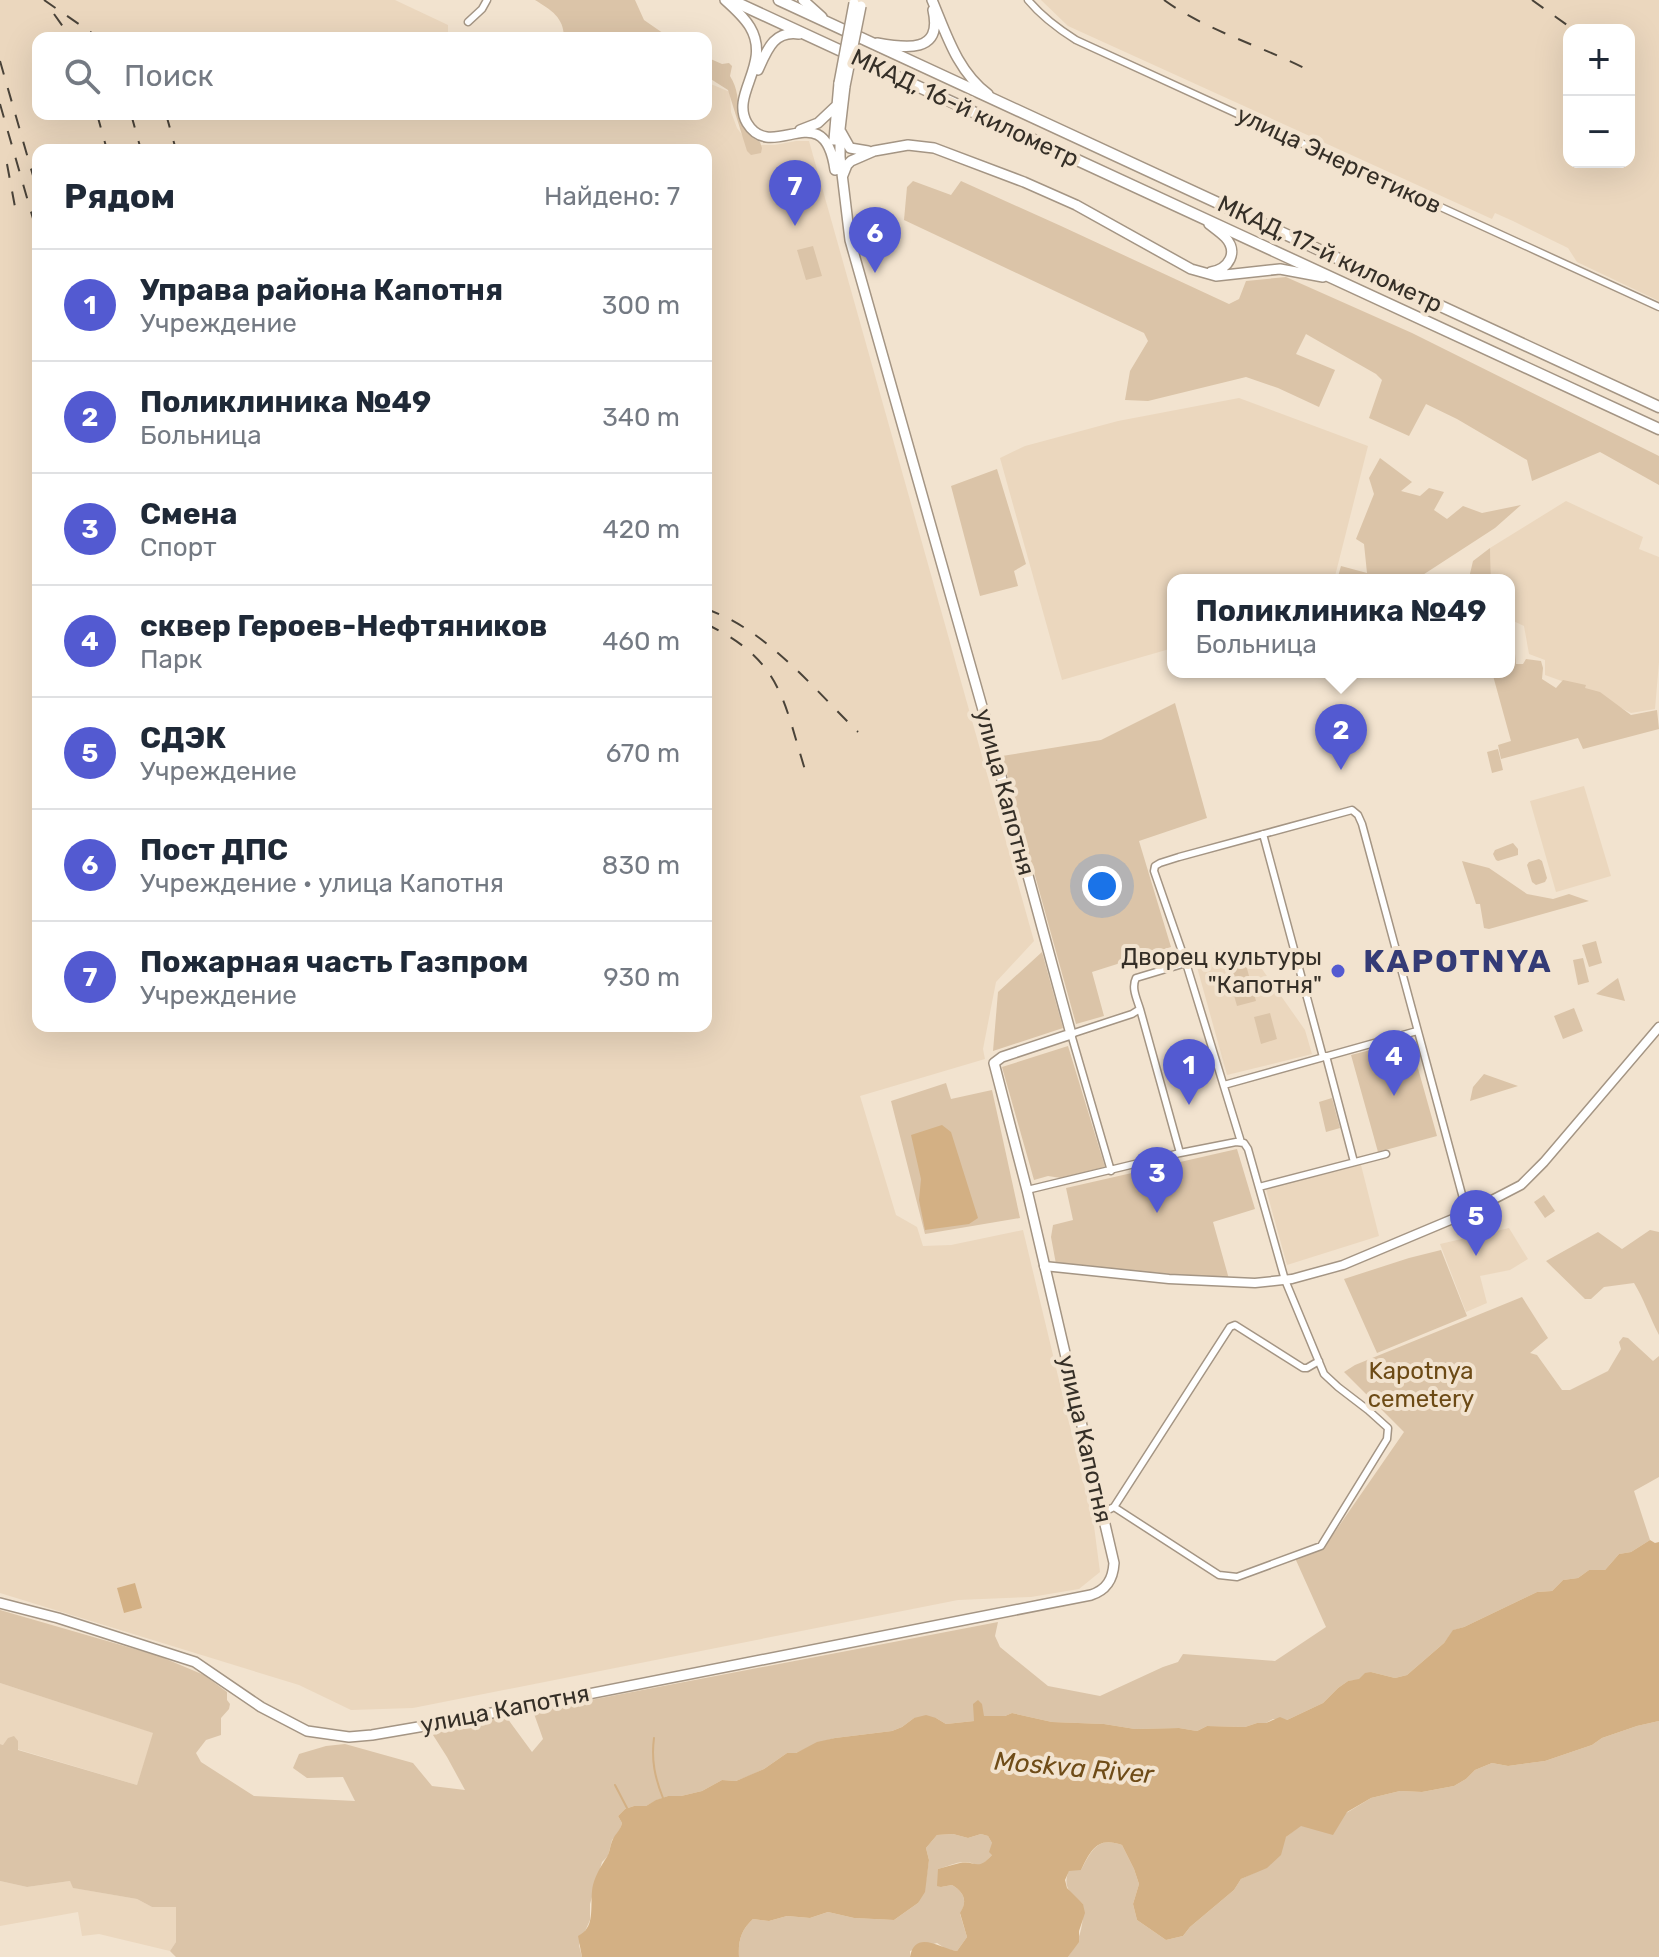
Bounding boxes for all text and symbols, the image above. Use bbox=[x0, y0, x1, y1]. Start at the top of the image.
map controls bbox=[1563, 24, 1635, 168]
button: + bbox=[1563, 24, 1635, 96]
search box bbox=[32, 32, 712, 120]
street label: МКАД, 16-й километр bbox=[847, 43, 1083, 173]
icon: search bbox=[60, 54, 104, 98]
text: Поиск bbox=[124, 58, 214, 94]
button: − bbox=[1563, 96, 1635, 168]
street label: улица Энергетиков bbox=[1232, 100, 1446, 220]
pin: 7 bbox=[769, 160, 821, 226]
text: Рядом bbox=[64, 176, 175, 217]
text: Найдено: 7 bbox=[544, 181, 680, 212]
street label: МКАД, 17-й километр bbox=[1213, 190, 1447, 318]
pin: 6 bbox=[849, 207, 901, 273]
text: Управа района Капотня bbox=[140, 272, 503, 308]
text: 1 bbox=[84, 290, 96, 321]
text: 300 m bbox=[602, 290, 680, 321]
text: Учреждение bbox=[140, 308, 297, 339]
text: Поликлиника №49 bbox=[140, 384, 431, 420]
text: 2 bbox=[82, 402, 98, 433]
text: 340 m bbox=[602, 402, 680, 433]
text: Больница bbox=[140, 420, 262, 451]
text: Смена bbox=[140, 496, 237, 532]
text: 3 bbox=[81, 514, 99, 545]
text: 420 m bbox=[603, 514, 680, 545]
text: Спорт bbox=[140, 532, 216, 563]
popup bbox=[1167, 574, 1515, 678]
text: Поликлиника №49 bbox=[1195, 593, 1487, 629]
text: сквер Героев-Нефтяников bbox=[140, 608, 547, 644]
text: 4 bbox=[81, 626, 99, 657]
text: 460 m bbox=[602, 626, 680, 657]
text: Больница bbox=[1195, 629, 1317, 660]
text: Парк bbox=[140, 644, 202, 675]
pin: 2 bbox=[1315, 704, 1367, 770]
street label: улица Капотня bbox=[969, 706, 1041, 878]
text: СДЭК bbox=[140, 720, 226, 756]
text: 5 bbox=[82, 738, 98, 769]
text: 670 m bbox=[606, 738, 680, 769]
text: Учреждение bbox=[140, 756, 297, 787]
text: Пост ДПС bbox=[140, 832, 288, 868]
text: 6 bbox=[82, 850, 98, 881]
text: 830 m bbox=[602, 850, 680, 881]
your location bbox=[1082, 866, 1122, 906]
text: Учреждение · улица Капотня bbox=[140, 868, 504, 899]
district label: KAPOTNYA bbox=[1363, 942, 1553, 980]
place label: Дворец культуры "Капотня" bbox=[1121, 943, 1322, 999]
text: Пожарная часть Газпром bbox=[140, 944, 528, 980]
text: 7 bbox=[83, 962, 97, 993]
text: 930 m bbox=[603, 962, 680, 993]
marker: Дворец культуры "Капотня" bbox=[1329, 962, 1347, 980]
text: Учреждение bbox=[140, 980, 297, 1011]
pin: 4 bbox=[1368, 1030, 1420, 1096]
pin: 1 bbox=[1163, 1039, 1215, 1105]
pin: 3 bbox=[1131, 1147, 1183, 1213]
pin: 5 bbox=[1450, 1190, 1502, 1256]
street label: улица Капотня bbox=[1052, 1352, 1118, 1526]
park label: Kapotnya cemetery bbox=[1368, 1357, 1474, 1413]
street label: улица Капотня bbox=[418, 1679, 592, 1739]
water label: Moskva River bbox=[993, 1746, 1156, 1791]

